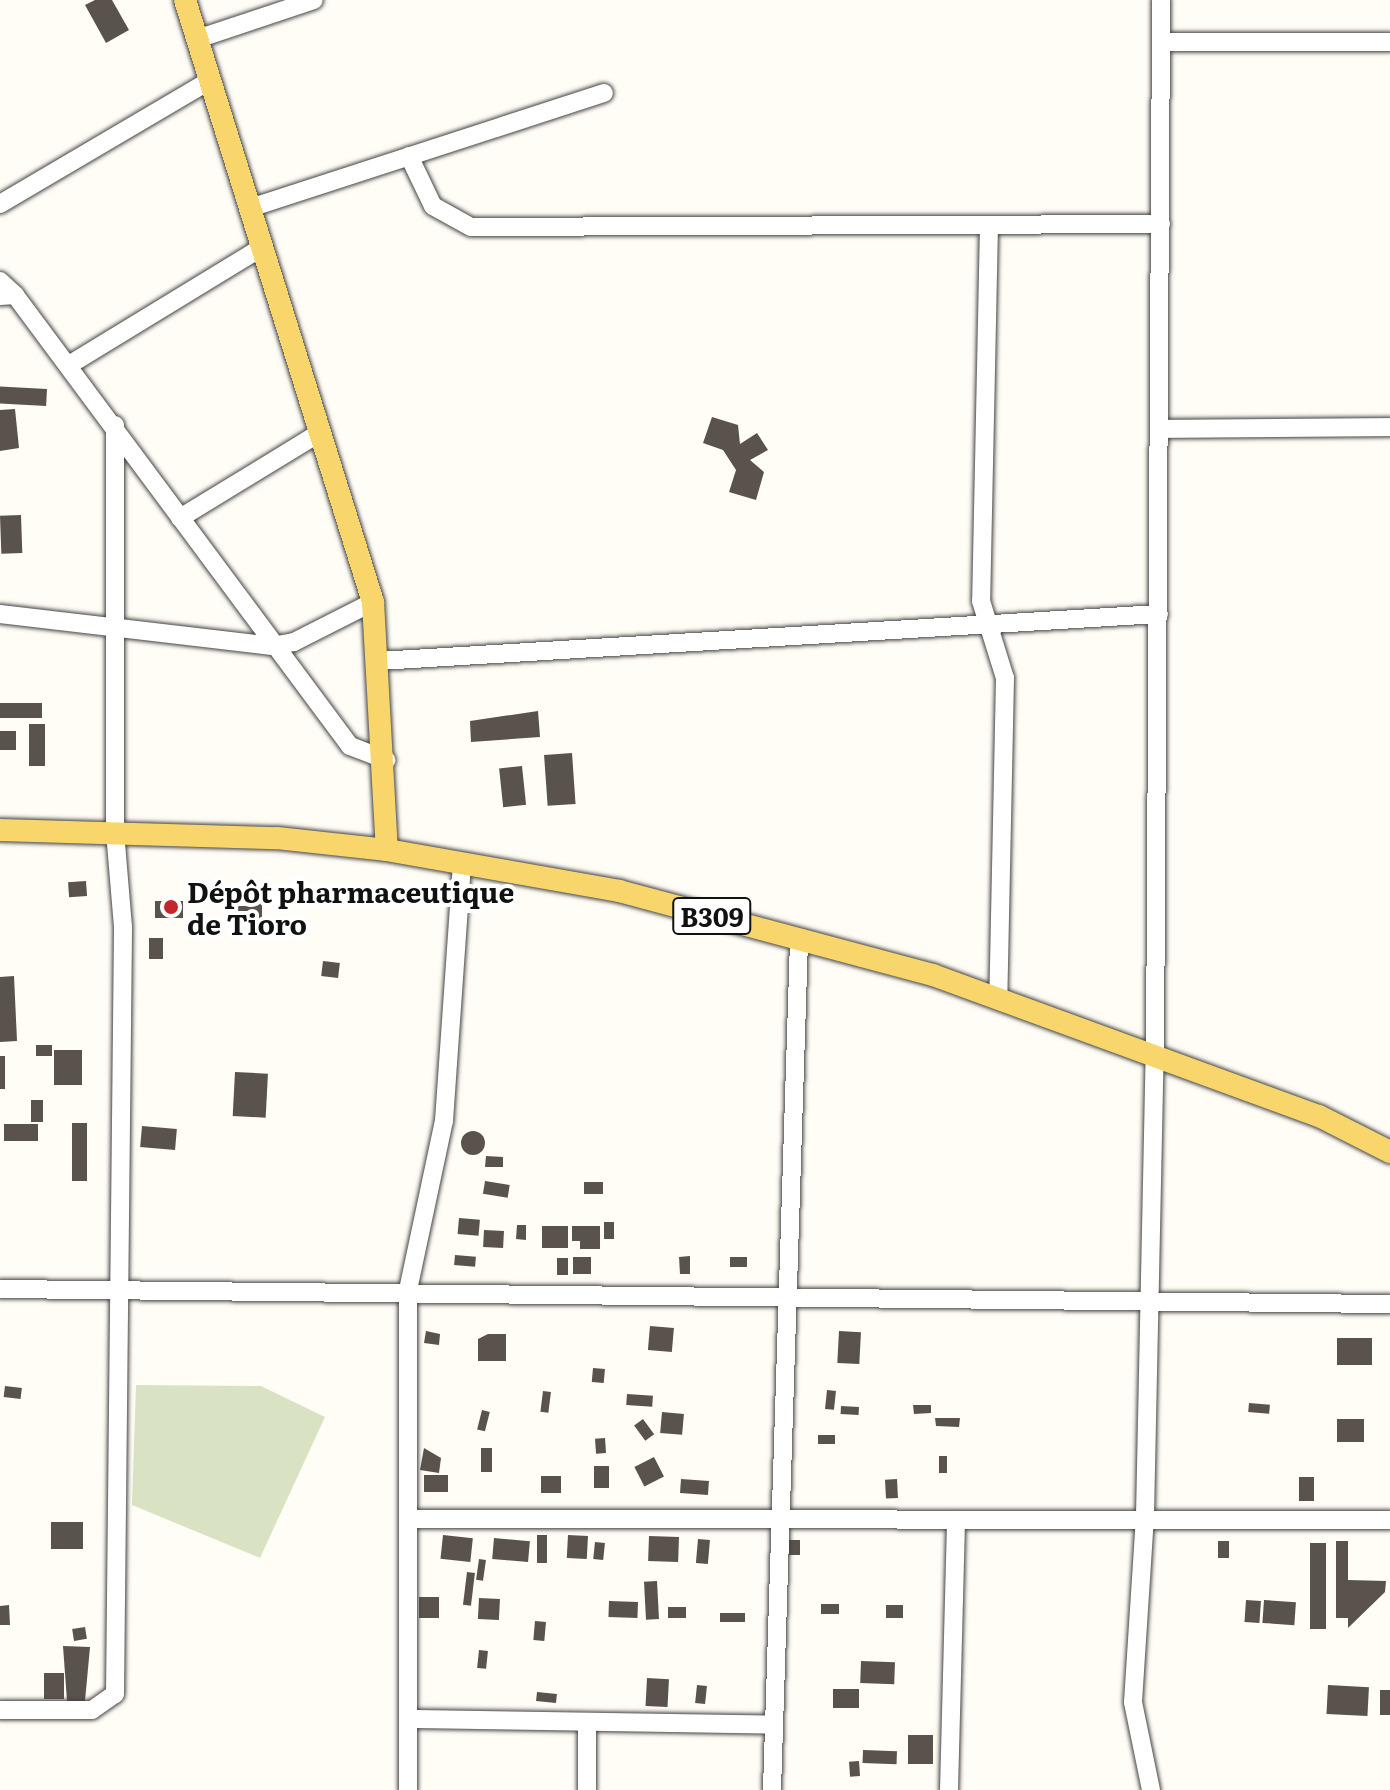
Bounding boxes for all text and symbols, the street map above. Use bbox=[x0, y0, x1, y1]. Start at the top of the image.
place label: Dépôt pharmaceutique de Tioro bbox=[187, 874, 514, 940]
road number: B309 bbox=[672, 894, 752, 938]
marker: Dépôt pharmaceutique de Tioro bbox=[162, 898, 180, 916]

